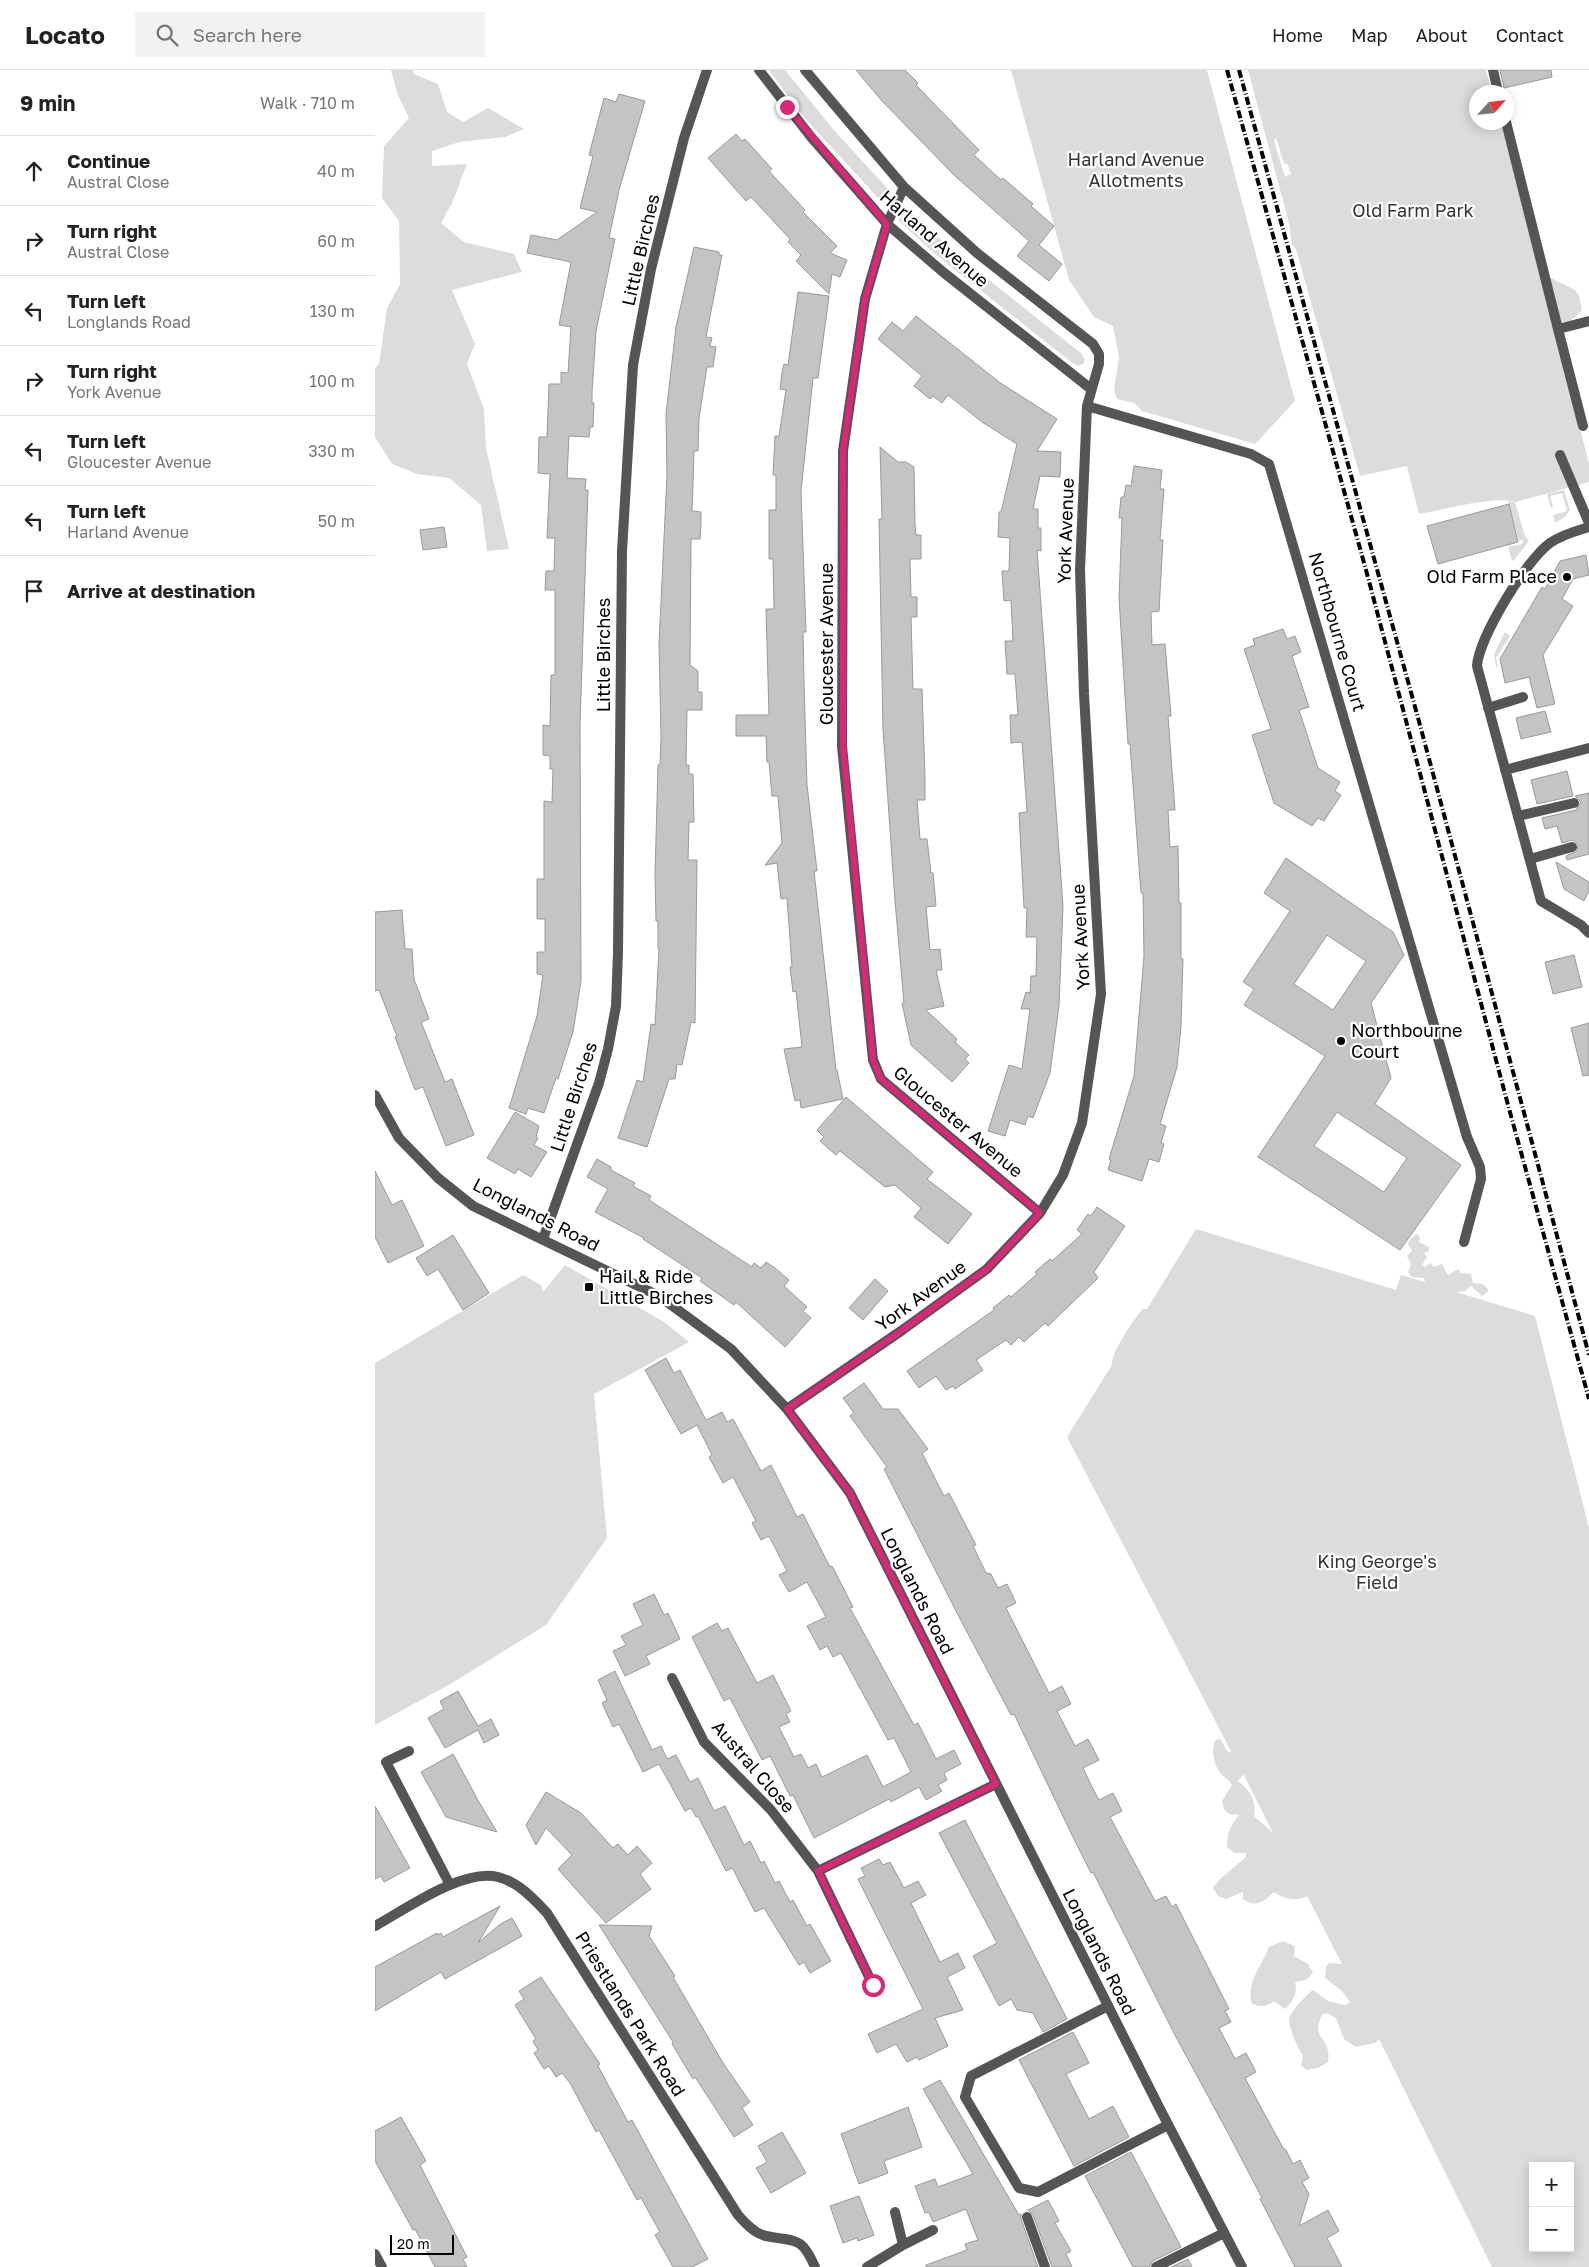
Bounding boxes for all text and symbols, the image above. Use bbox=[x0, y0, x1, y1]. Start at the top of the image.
search box bbox=[135, 12, 485, 57]
text: Locato bbox=[25, 20, 105, 49]
icon: search bbox=[153, 21, 181, 49]
text: Search here bbox=[193, 23, 302, 46]
text: Home bbox=[1272, 24, 1323, 46]
text: Map bbox=[1351, 24, 1388, 46]
text: About bbox=[1416, 24, 1468, 46]
text: Contact bbox=[1496, 24, 1564, 46]
north arrow bbox=[1469, 85, 1514, 130]
text: 9 min bbox=[20, 90, 75, 116]
text: Walk · 710 m bbox=[260, 93, 355, 113]
route end bbox=[776, 96, 799, 119]
park label: Harland Avenue Allotments bbox=[1068, 148, 1204, 191]
text: Continue bbox=[67, 149, 150, 172]
icon: ahead bbox=[20, 157, 48, 185]
text: 40 m bbox=[317, 161, 355, 181]
text: Austral Close bbox=[67, 172, 169, 192]
street label: Harland Avenue bbox=[876, 185, 994, 291]
street label: Little Birches bbox=[616, 192, 664, 308]
park label: Old Farm Park bbox=[1352, 199, 1474, 221]
text: Turn right bbox=[67, 219, 157, 242]
icon: right bbox=[20, 227, 48, 255]
text: 60 m bbox=[317, 231, 355, 251]
text: Austral Close bbox=[67, 242, 169, 262]
text: Turn left bbox=[67, 289, 146, 312]
icon: left bbox=[20, 297, 48, 325]
text: 130 m bbox=[310, 301, 355, 321]
text: Longlands Road bbox=[67, 312, 191, 332]
text: Turn right bbox=[67, 359, 157, 382]
icon: right bbox=[20, 367, 48, 395]
text: 100 m bbox=[309, 371, 355, 391]
text: York Avenue bbox=[67, 382, 161, 402]
text: Turn left bbox=[67, 429, 146, 452]
icon: left bbox=[20, 437, 48, 465]
text: 330 m bbox=[308, 441, 355, 461]
text: Gloucester Avenue bbox=[67, 452, 211, 472]
street label: York Avenue bbox=[1052, 478, 1078, 584]
text: Turn left bbox=[67, 499, 146, 522]
icon: left bbox=[20, 507, 48, 535]
text: 50 m bbox=[318, 511, 355, 531]
text: Harland Avenue bbox=[67, 522, 189, 542]
street label: Northbourne Court bbox=[1305, 550, 1371, 714]
street label: Gloucester Avenue bbox=[815, 563, 837, 725]
place label: Old Farm Place bbox=[1427, 565, 1557, 587]
marker: Old Farm Place bbox=[1561, 571, 1573, 583]
icon: arrive bbox=[20, 577, 48, 605]
text: Arrive at destination bbox=[67, 579, 255, 602]
street label: Little Birches bbox=[592, 598, 614, 712]
street label: York Avenue bbox=[1066, 883, 1094, 991]
place label: Northbourne Court bbox=[1351, 1019, 1462, 1062]
marker: Northbourne Court bbox=[1335, 1035, 1347, 1047]
street label: Little Birches bbox=[545, 1039, 601, 1155]
street label: Gloucester Avenue bbox=[889, 1061, 1028, 1182]
street label: Longlands Road bbox=[469, 1173, 603, 1256]
street label: York Avenue bbox=[871, 1255, 970, 1335]
place label: Hail & Ride Little Birches bbox=[599, 1265, 713, 1308]
marker: Hail & Ride Little Birches bbox=[583, 1281, 595, 1293]
street label: Longlands Road bbox=[876, 1524, 959, 1658]
park label: King George's Field bbox=[1317, 1550, 1437, 1593]
street label: Austral Close bbox=[708, 1716, 800, 1817]
street label: Longlands Road bbox=[1058, 1885, 1141, 2019]
street label: Priestlands Park Road bbox=[571, 1927, 691, 2100]
route start bbox=[862, 1974, 885, 1997]
map controls bbox=[1529, 2162, 1574, 2252]
button: + bbox=[1529, 2162, 1574, 2207]
button: − bbox=[1529, 2207, 1574, 2252]
scale bar bbox=[390, 2232, 454, 2255]
text: 20 m bbox=[397, 2235, 430, 2252]

